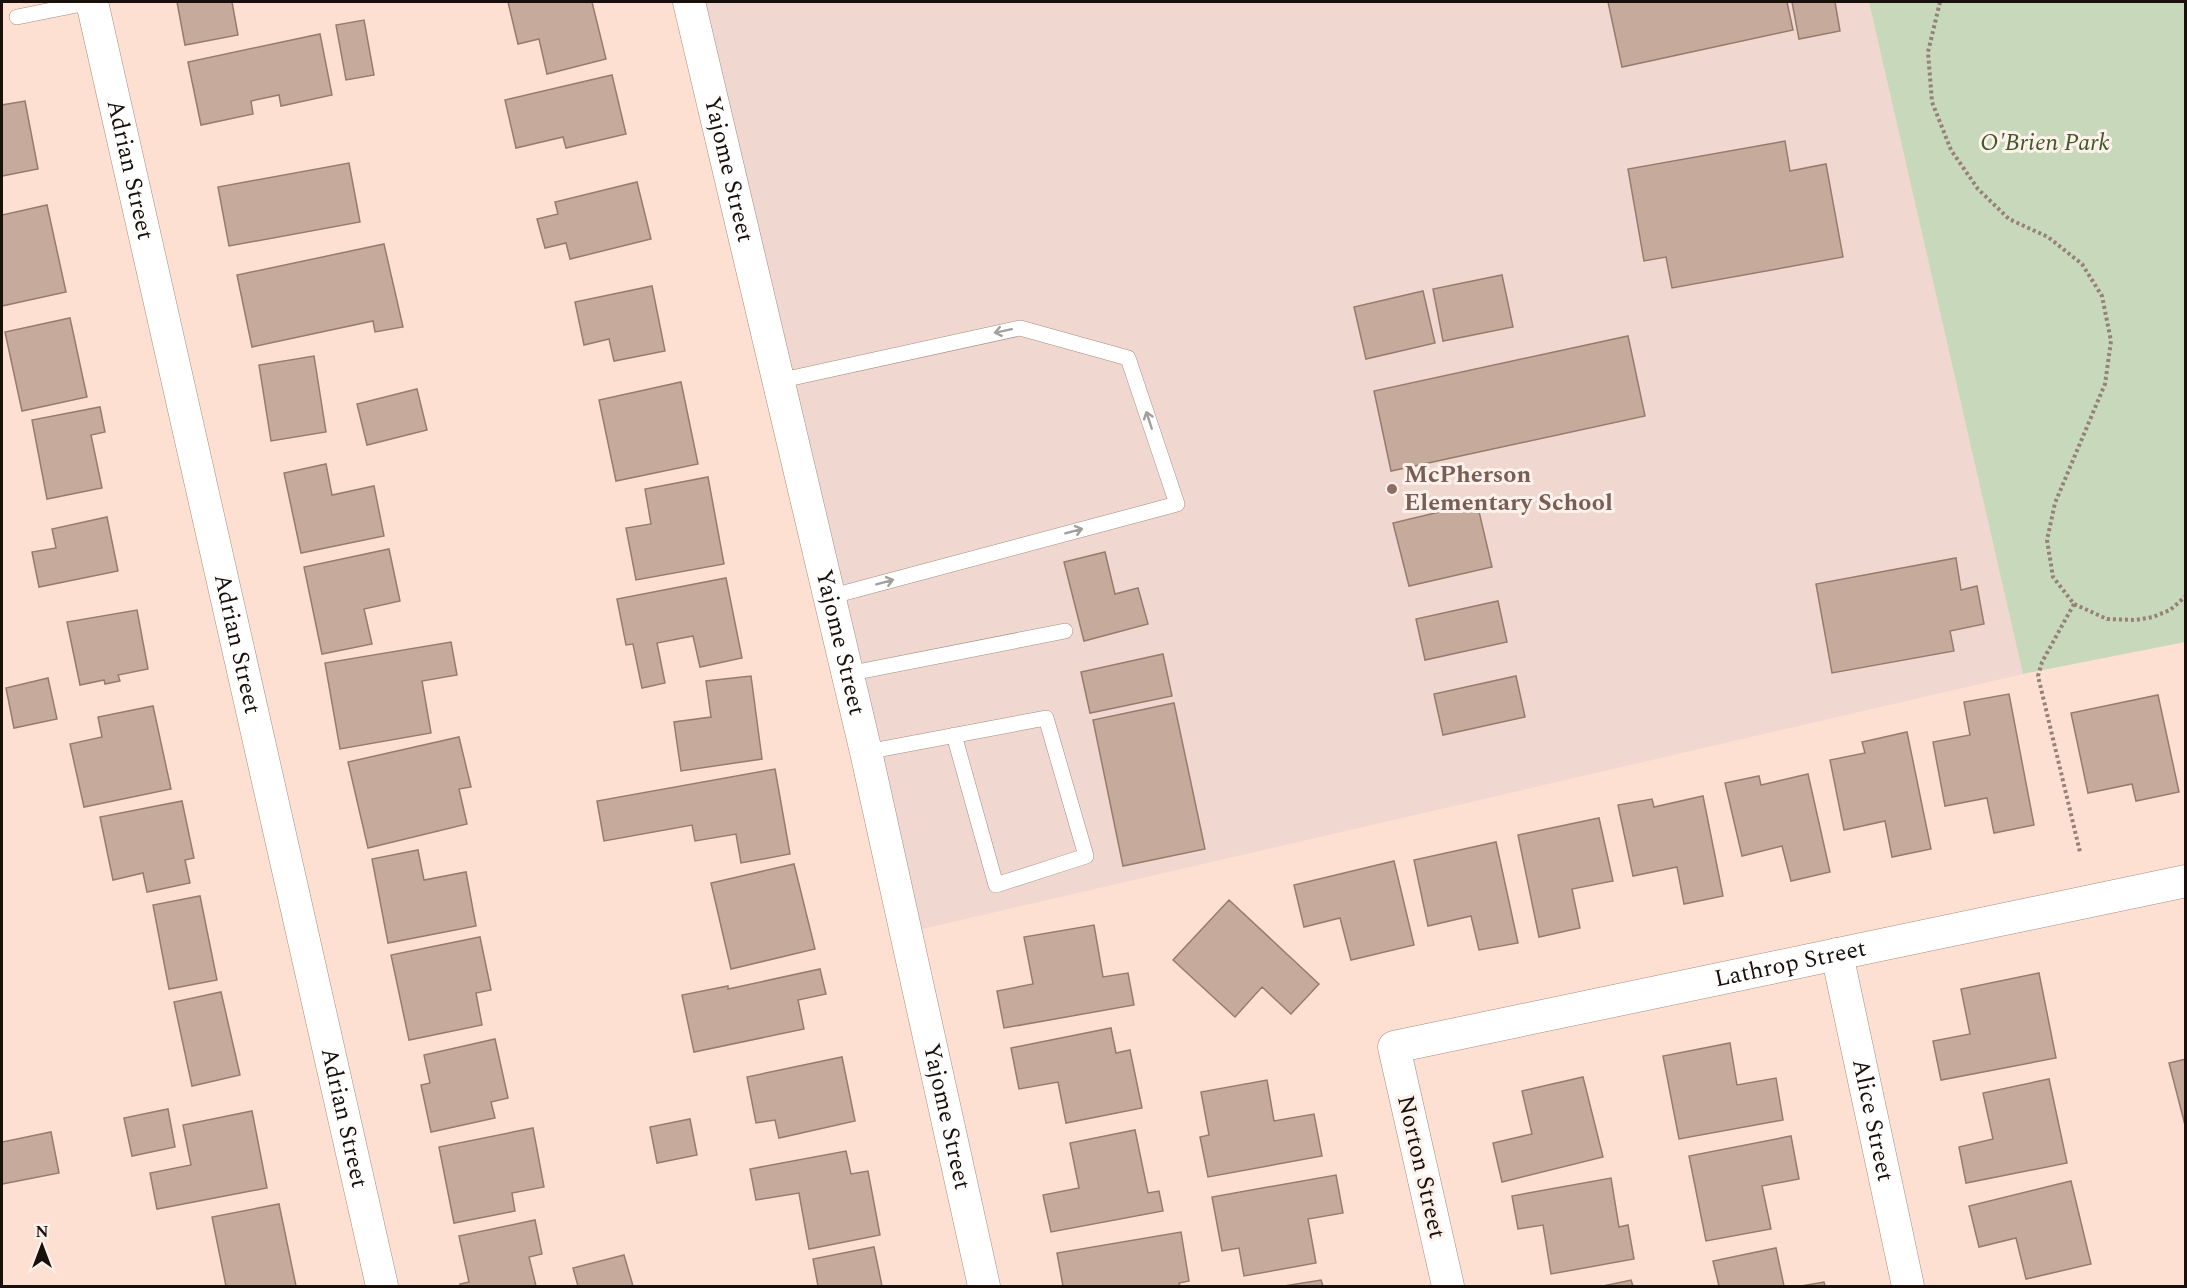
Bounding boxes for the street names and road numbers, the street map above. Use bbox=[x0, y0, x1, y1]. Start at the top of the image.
street label: Yajome Street bbox=[694, 93, 763, 246]
street label: Adrian Street bbox=[97, 96, 163, 243]
street label: Yajome Street bbox=[805, 566, 875, 719]
street label: Adrian Street bbox=[204, 570, 270, 717]
street label: Lathrop Street bbox=[1711, 930, 1870, 997]
street label: Yajome Street bbox=[913, 1040, 980, 1193]
street label: Adrian Street bbox=[311, 1044, 377, 1191]
street label: Alice Street bbox=[1842, 1056, 1903, 1185]
street label: Norton Street bbox=[1387, 1092, 1455, 1242]

